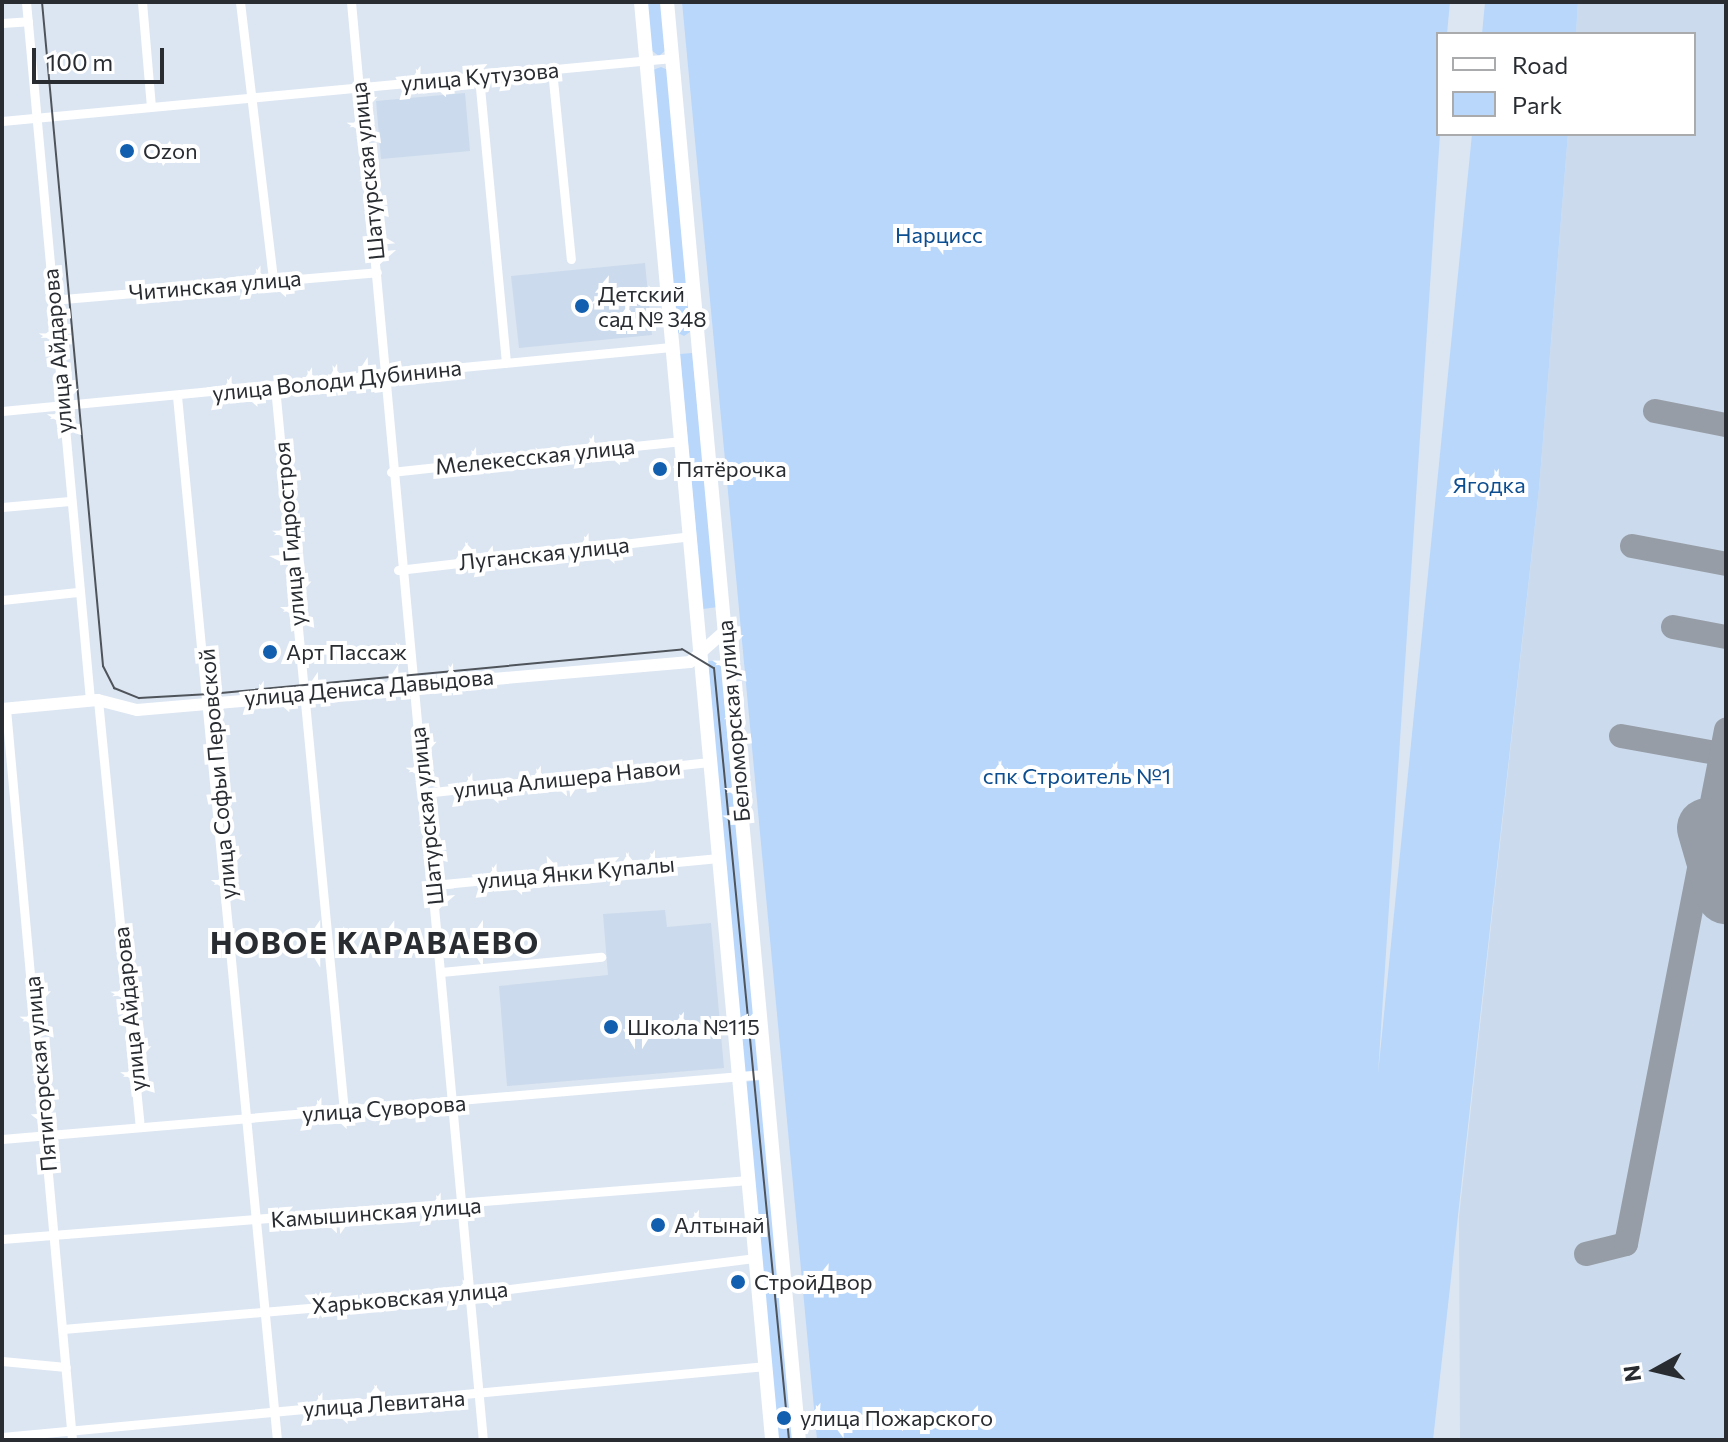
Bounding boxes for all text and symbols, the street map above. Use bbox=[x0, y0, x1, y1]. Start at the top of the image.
scale bar bbox=[36, 32, 168, 82]
legend bbox=[1436, 32, 1696, 136]
text: 100 m bbox=[46, 47, 113, 76]
text: Road bbox=[1512, 50, 1568, 79]
street label: улица Кутузова bbox=[400, 56, 560, 96]
street label: Шатурская улица bbox=[345, 81, 389, 261]
text: Park bbox=[1512, 90, 1562, 119]
place label: Ozon bbox=[143, 138, 198, 164]
marker: Ozon bbox=[118, 142, 136, 160]
park label: Нарцисс bbox=[895, 222, 983, 248]
street label: Читинская улица bbox=[128, 264, 302, 306]
street label: улица Айдарова bbox=[37, 267, 77, 435]
place label: Детский сад № 348 bbox=[598, 280, 706, 332]
marker: Детский сад № 348 bbox=[573, 297, 591, 315]
street label: улица Володи Дубинина bbox=[211, 354, 463, 406]
street label: Мелекесская улица bbox=[434, 432, 636, 480]
street label: улица Гидростроя bbox=[268, 441, 310, 627]
place label: Пятёрочка bbox=[676, 456, 787, 482]
marker: Пятёрочка bbox=[651, 460, 669, 478]
park label: Ягодка bbox=[1452, 472, 1526, 498]
street label: Луганская улица bbox=[457, 531, 631, 575]
street label: Беломорская улица bbox=[711, 619, 755, 823]
place label: Арт Пассаж bbox=[286, 639, 407, 665]
marker: Арт Пассаж bbox=[261, 643, 279, 661]
street label: улица Софьи Перовской bbox=[193, 647, 241, 901]
street label: улица Дениса Давыдова bbox=[243, 663, 495, 711]
street label: Шатурская улица bbox=[404, 726, 448, 906]
street label: улица Алишера Навои bbox=[452, 753, 682, 803]
park label: спк Строитель №1 bbox=[983, 763, 1171, 789]
street label: улица Янки Купалы bbox=[476, 850, 676, 894]
district label: НОВОЕ КАРАВАЕВО bbox=[210, 924, 540, 960]
street label: улица Айдарова bbox=[107, 925, 151, 1093]
street label: Пятигорская улица bbox=[18, 975, 62, 1173]
place label: Школа №115 bbox=[627, 1014, 760, 1040]
marker: Школа №115 bbox=[602, 1018, 620, 1036]
street label: улица Суворова bbox=[301, 1089, 467, 1127]
street label: Камышинская улица bbox=[270, 1191, 482, 1233]
place label: Алтынай bbox=[674, 1212, 765, 1238]
marker: Алтынай bbox=[649, 1216, 667, 1234]
place label: СтройДвор bbox=[754, 1269, 873, 1295]
marker: СтройДвор bbox=[729, 1273, 747, 1291]
street label: Харьковская улица bbox=[311, 1275, 509, 1319]
north arrow bbox=[1616, 1330, 1696, 1410]
text: N bbox=[1617, 1363, 1646, 1383]
street label: улица Левитана bbox=[302, 1384, 466, 1422]
place label: улица Пожарского bbox=[800, 1405, 993, 1431]
marker: улица Пожарского bbox=[775, 1409, 793, 1427]

